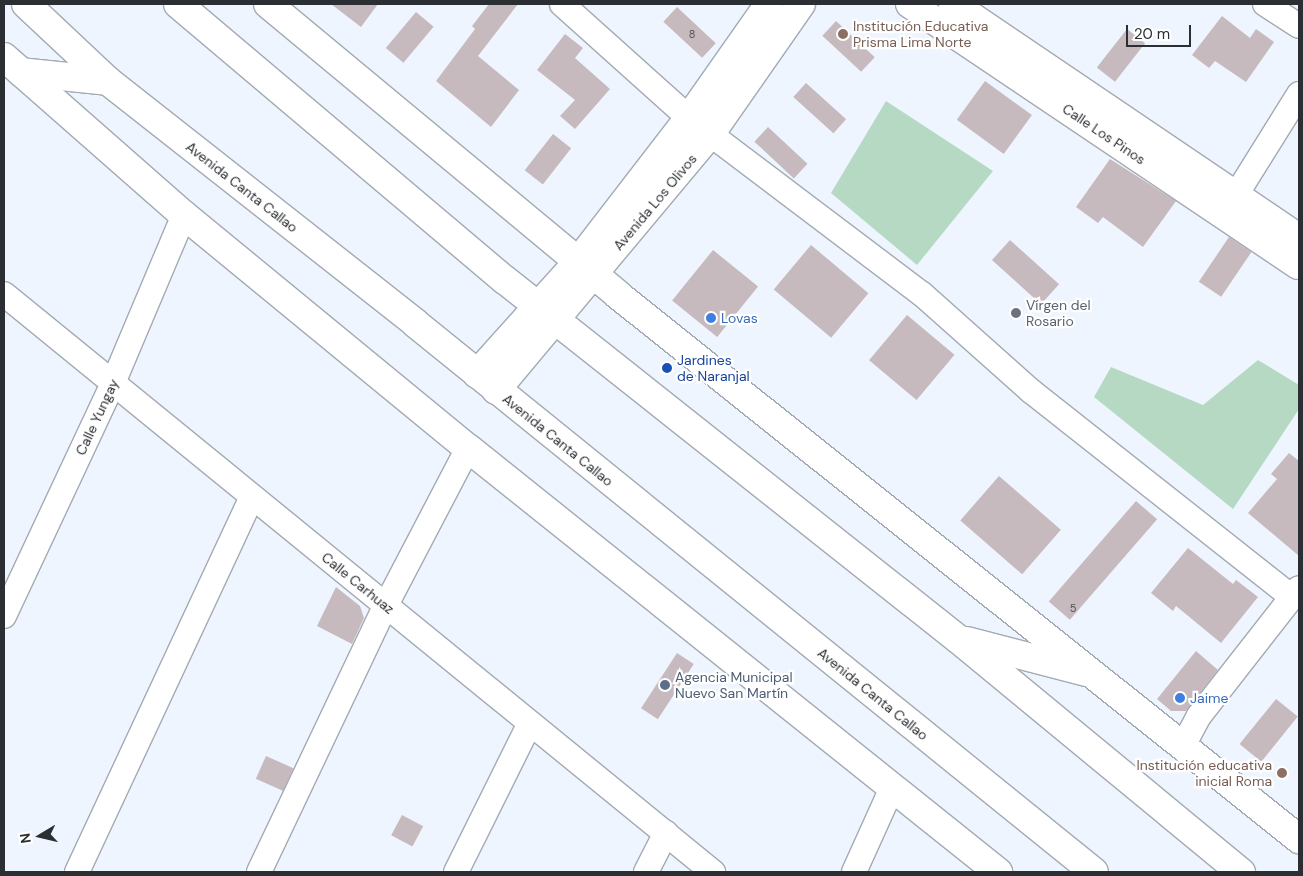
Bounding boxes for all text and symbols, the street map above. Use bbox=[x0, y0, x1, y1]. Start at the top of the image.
scale bar bbox=[1128, 15, 1193, 47]
place label: Institución Educativa Prisma Lima Norte bbox=[853, 18, 988, 50]
text: 20 m bbox=[1134, 24, 1170, 44]
house number: 8 bbox=[689, 27, 695, 41]
marker: Institución Educativa Prisma Lima Norte bbox=[837, 28, 849, 40]
street label: Calle Los Pinos bbox=[1059, 100, 1149, 168]
street label: Avenida Canta Callao bbox=[183, 138, 301, 236]
street label: Avenida Los Olivos bbox=[610, 150, 700, 254]
place label: Vírgen del Rosario bbox=[1026, 297, 1091, 330]
marker: Vírgen del Rosario bbox=[1010, 307, 1022, 319]
place label: Lovas bbox=[721, 310, 758, 326]
marker: Lovas bbox=[705, 312, 717, 324]
place label: Jardines de Naranjal bbox=[677, 352, 750, 384]
marker: Jardines de Naranjal bbox=[661, 362, 673, 374]
street label: Calle Yungay bbox=[72, 376, 122, 458]
street label: Avenida Canta Callao bbox=[499, 390, 617, 490]
street label: Calle Carhuaz bbox=[318, 549, 398, 617]
house number: 5 bbox=[1070, 601, 1076, 615]
street label: Avenida Canta Callao bbox=[814, 644, 932, 744]
place label: Agencia Municipal Nuevo San Martín bbox=[675, 669, 793, 702]
marker: Agencia Municipal Nuevo San Martín bbox=[659, 679, 671, 691]
place label: Jaime bbox=[1190, 690, 1228, 706]
marker: Jaime bbox=[1174, 692, 1186, 704]
place label: Institución educativa inicial Roma bbox=[1137, 757, 1272, 790]
marker: Institución educativa inicial Roma bbox=[1276, 767, 1288, 779]
north arrow bbox=[15, 811, 65, 861]
text: N bbox=[15, 832, 35, 845]

